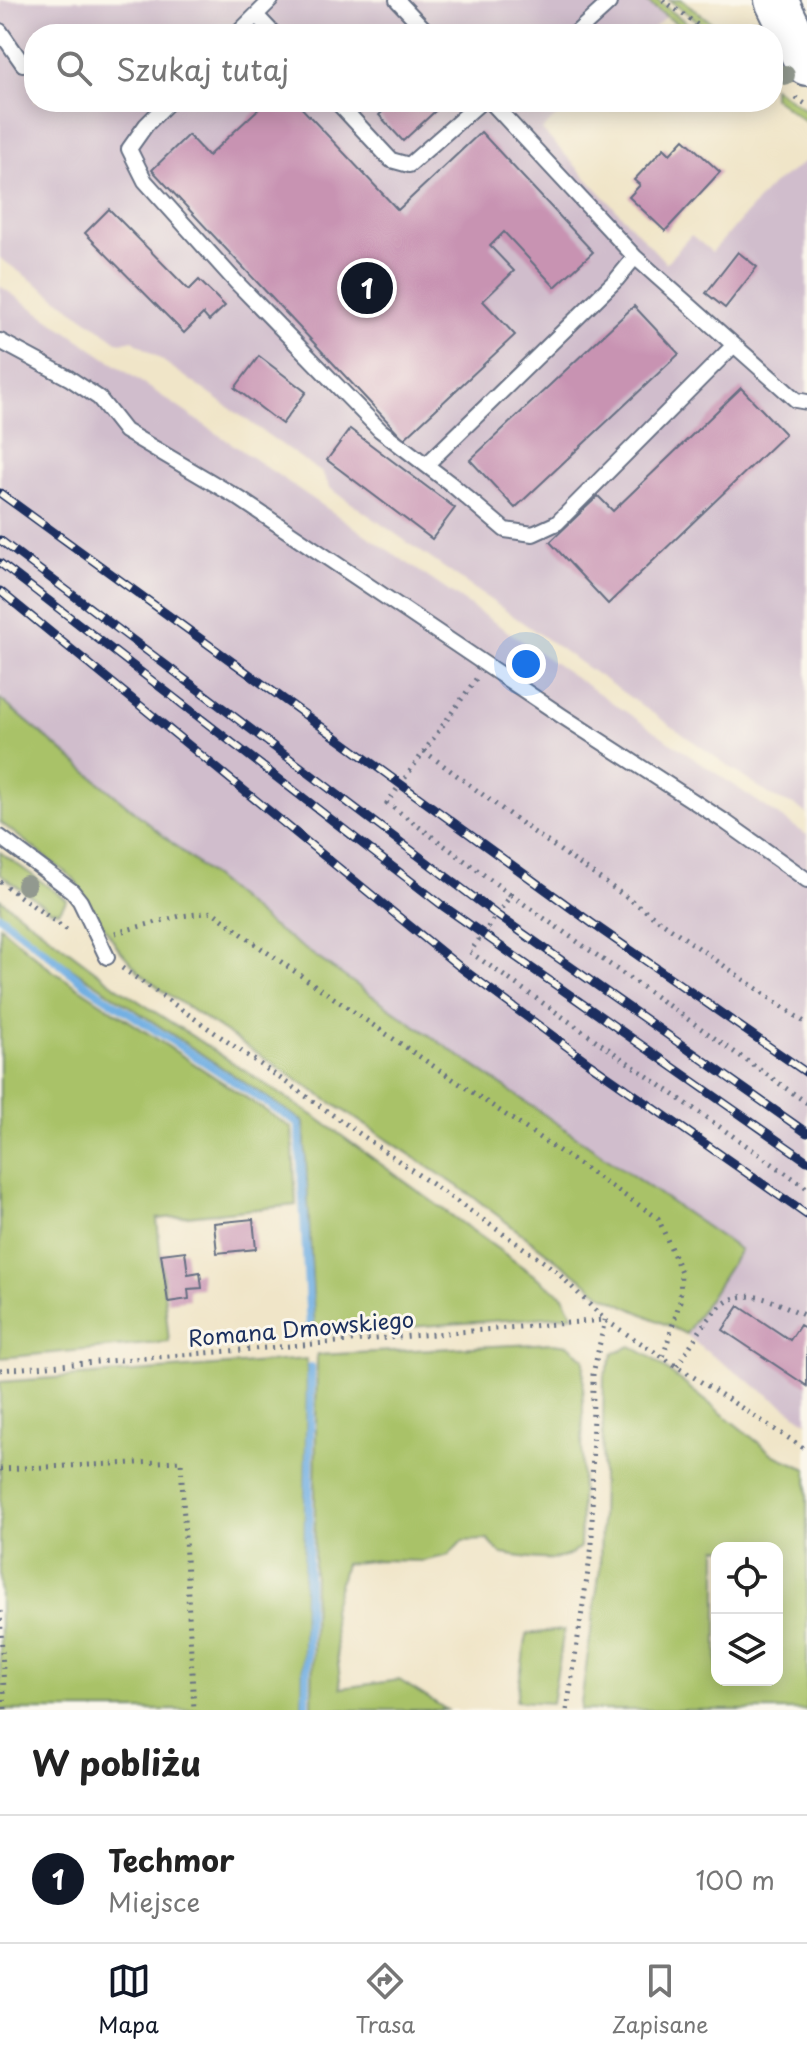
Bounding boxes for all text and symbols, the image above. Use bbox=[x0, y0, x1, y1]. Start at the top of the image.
search box bbox=[24, 24, 783, 112]
icon: search bbox=[52, 46, 96, 90]
text: Szukaj tutaj bbox=[116, 46, 289, 91]
pin: 1 bbox=[341, 258, 393, 318]
your location bbox=[506, 644, 546, 684]
street label: Romana Dmowskiego bbox=[186, 1301, 415, 1354]
map controls bbox=[711, 1542, 783, 1686]
button: locate bbox=[711, 1542, 783, 1614]
button: layers bbox=[711, 1614, 783, 1686]
text: W pobliżu bbox=[32, 1736, 201, 1788]
text: Techmor bbox=[108, 1837, 234, 1882]
text: 1 bbox=[52, 1860, 64, 1899]
text: 100 m bbox=[695, 1860, 775, 1899]
text: Miejsce bbox=[108, 1882, 200, 1921]
tab: Mapa bbox=[98, 1959, 159, 2040]
tab: Trasa bbox=[355, 1959, 415, 2040]
tab: Zapisane bbox=[612, 1959, 709, 2040]

